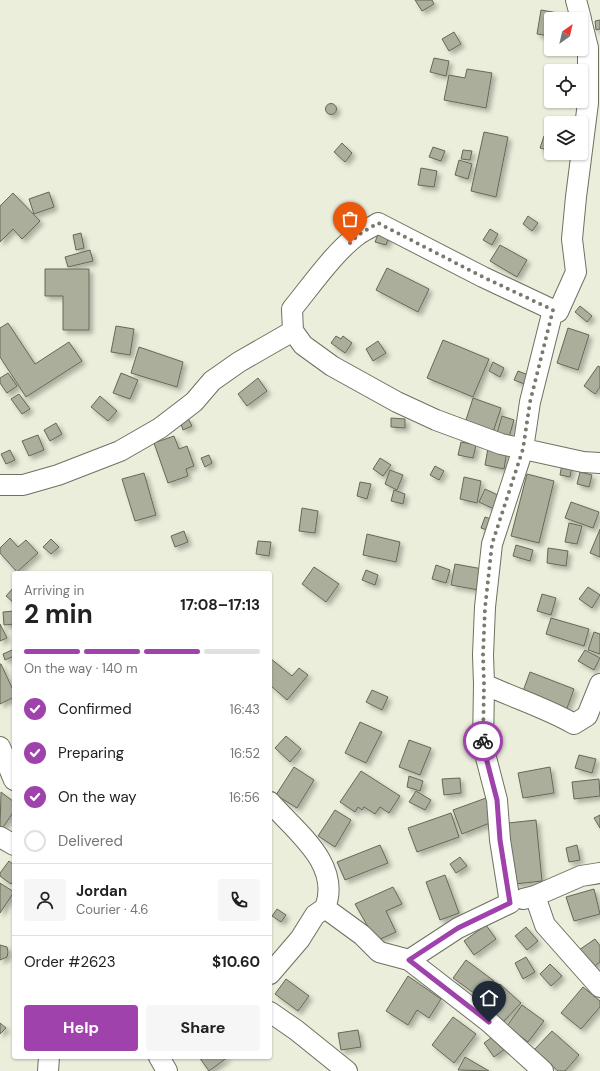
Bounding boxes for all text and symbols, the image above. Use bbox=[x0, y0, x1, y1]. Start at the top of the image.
north arrow bbox=[544, 12, 588, 56]
map controls bbox=[544, 12, 588, 160]
button: locate bbox=[544, 64, 588, 108]
button: layers bbox=[544, 116, 588, 160]
pin bbox=[333, 202, 367, 243]
icon: bag bbox=[339, 208, 361, 230]
text: Arriving in bbox=[24, 582, 84, 599]
text: 17:08–17:13 bbox=[180, 595, 260, 615]
text: 2 min bbox=[24, 597, 93, 631]
text: On the way · 140 m bbox=[24, 660, 138, 677]
icon: check bbox=[24, 698, 46, 720]
text: Confirmed bbox=[58, 699, 132, 719]
text: 16:43 bbox=[230, 701, 260, 718]
courier bbox=[463, 721, 503, 761]
icon: bike bbox=[472, 730, 494, 752]
icon: check bbox=[24, 742, 46, 764]
text: Preparing bbox=[58, 743, 124, 763]
text: 16:52 bbox=[230, 745, 260, 762]
icon: check bbox=[24, 786, 46, 808]
text: On the way bbox=[58, 787, 137, 807]
text: 16:56 bbox=[229, 789, 260, 806]
text: Delivered bbox=[58, 831, 123, 851]
button: person bbox=[24, 879, 66, 921]
button: phone bbox=[218, 879, 260, 921]
text: Jordan bbox=[76, 881, 127, 901]
text: Courier · 4.6 bbox=[76, 901, 148, 918]
text: Order #2623 bbox=[24, 952, 116, 972]
text: $10.60 bbox=[212, 952, 260, 972]
pin bbox=[472, 981, 506, 1022]
icon: home bbox=[478, 987, 500, 1009]
button: Help bbox=[24, 1005, 138, 1051]
button: Share bbox=[146, 1005, 260, 1051]

